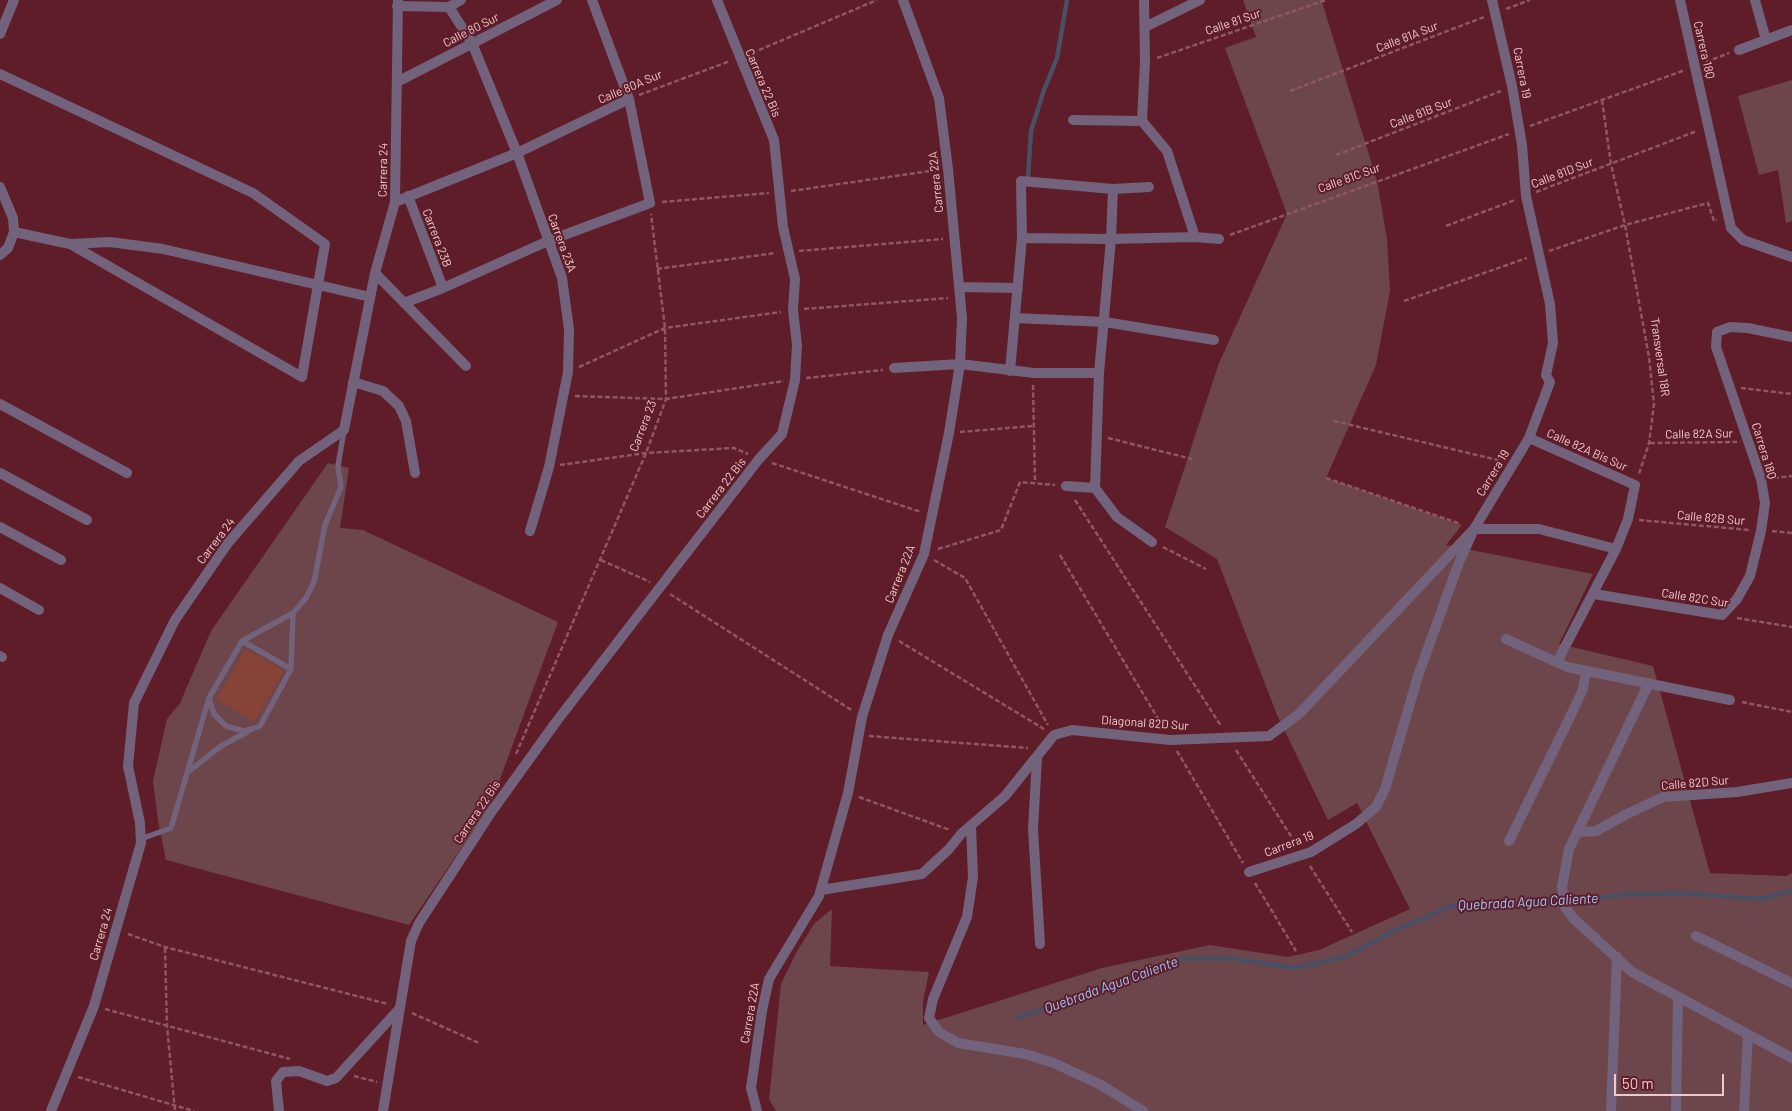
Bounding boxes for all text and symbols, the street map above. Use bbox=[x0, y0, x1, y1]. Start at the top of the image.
street label: Calle 81 Sur bbox=[1203, 6, 1263, 38]
street label: Calle 80 Sur bbox=[441, 10, 501, 50]
street label: Calle 81A Sur bbox=[1374, 19, 1440, 55]
street label: Carrera 18Q bbox=[1690, 20, 1718, 80]
street label: Carrera 19 bbox=[1510, 46, 1534, 100]
street label: Carrera 22 Bis bbox=[742, 47, 784, 119]
street label: Calle 80A Sur bbox=[596, 67, 664, 107]
street label: Calle 81B Sur bbox=[1388, 95, 1454, 131]
street label: Carrera 24 bbox=[375, 143, 391, 197]
street label: Carrera 22A bbox=[926, 151, 946, 213]
street label: Calle 81D Sur bbox=[1529, 155, 1595, 191]
street label: Calle 81C Sur bbox=[1316, 160, 1382, 196]
street label: Carrera 23B bbox=[419, 207, 455, 269]
street label: Carrera 23A bbox=[545, 212, 579, 274]
street label: Transversal 18R bbox=[1647, 317, 1673, 397]
street label: Carrera 23 bbox=[627, 398, 659, 454]
street label: Carrera 18Q bbox=[1749, 421, 1779, 481]
street label: Calle 82A Bis Sur bbox=[1545, 426, 1629, 474]
street label: Calle 82A Sur bbox=[1665, 426, 1733, 442]
street label: Carrera 19 bbox=[1474, 447, 1512, 499]
street label: Carrera 22 Bis bbox=[693, 455, 749, 521]
street label: Calle 82B Sur bbox=[1676, 508, 1746, 528]
street label: Carrera 24 bbox=[194, 515, 238, 567]
street label: Carrera 22A bbox=[882, 543, 918, 605]
street label: Calle 82C Sur bbox=[1660, 586, 1730, 610]
street label: Diagonal 82D Sur bbox=[1101, 713, 1189, 733]
street label: Calle 82D Sur bbox=[1661, 773, 1729, 793]
street label: Carrera 22 Bis bbox=[451, 778, 503, 846]
street label: Carrera 19 bbox=[1262, 828, 1316, 860]
water label: Quebrada Agua Caliente bbox=[1457, 890, 1599, 914]
street label: Carrera 24 bbox=[87, 906, 115, 962]
water label: Quebrada Agua Caliente bbox=[1042, 953, 1180, 1017]
street label: Carrera 22A bbox=[738, 982, 762, 1044]
scale bar bbox=[1617, 1064, 1727, 1096]
text: 50 m bbox=[1622, 1074, 1654, 1092]

